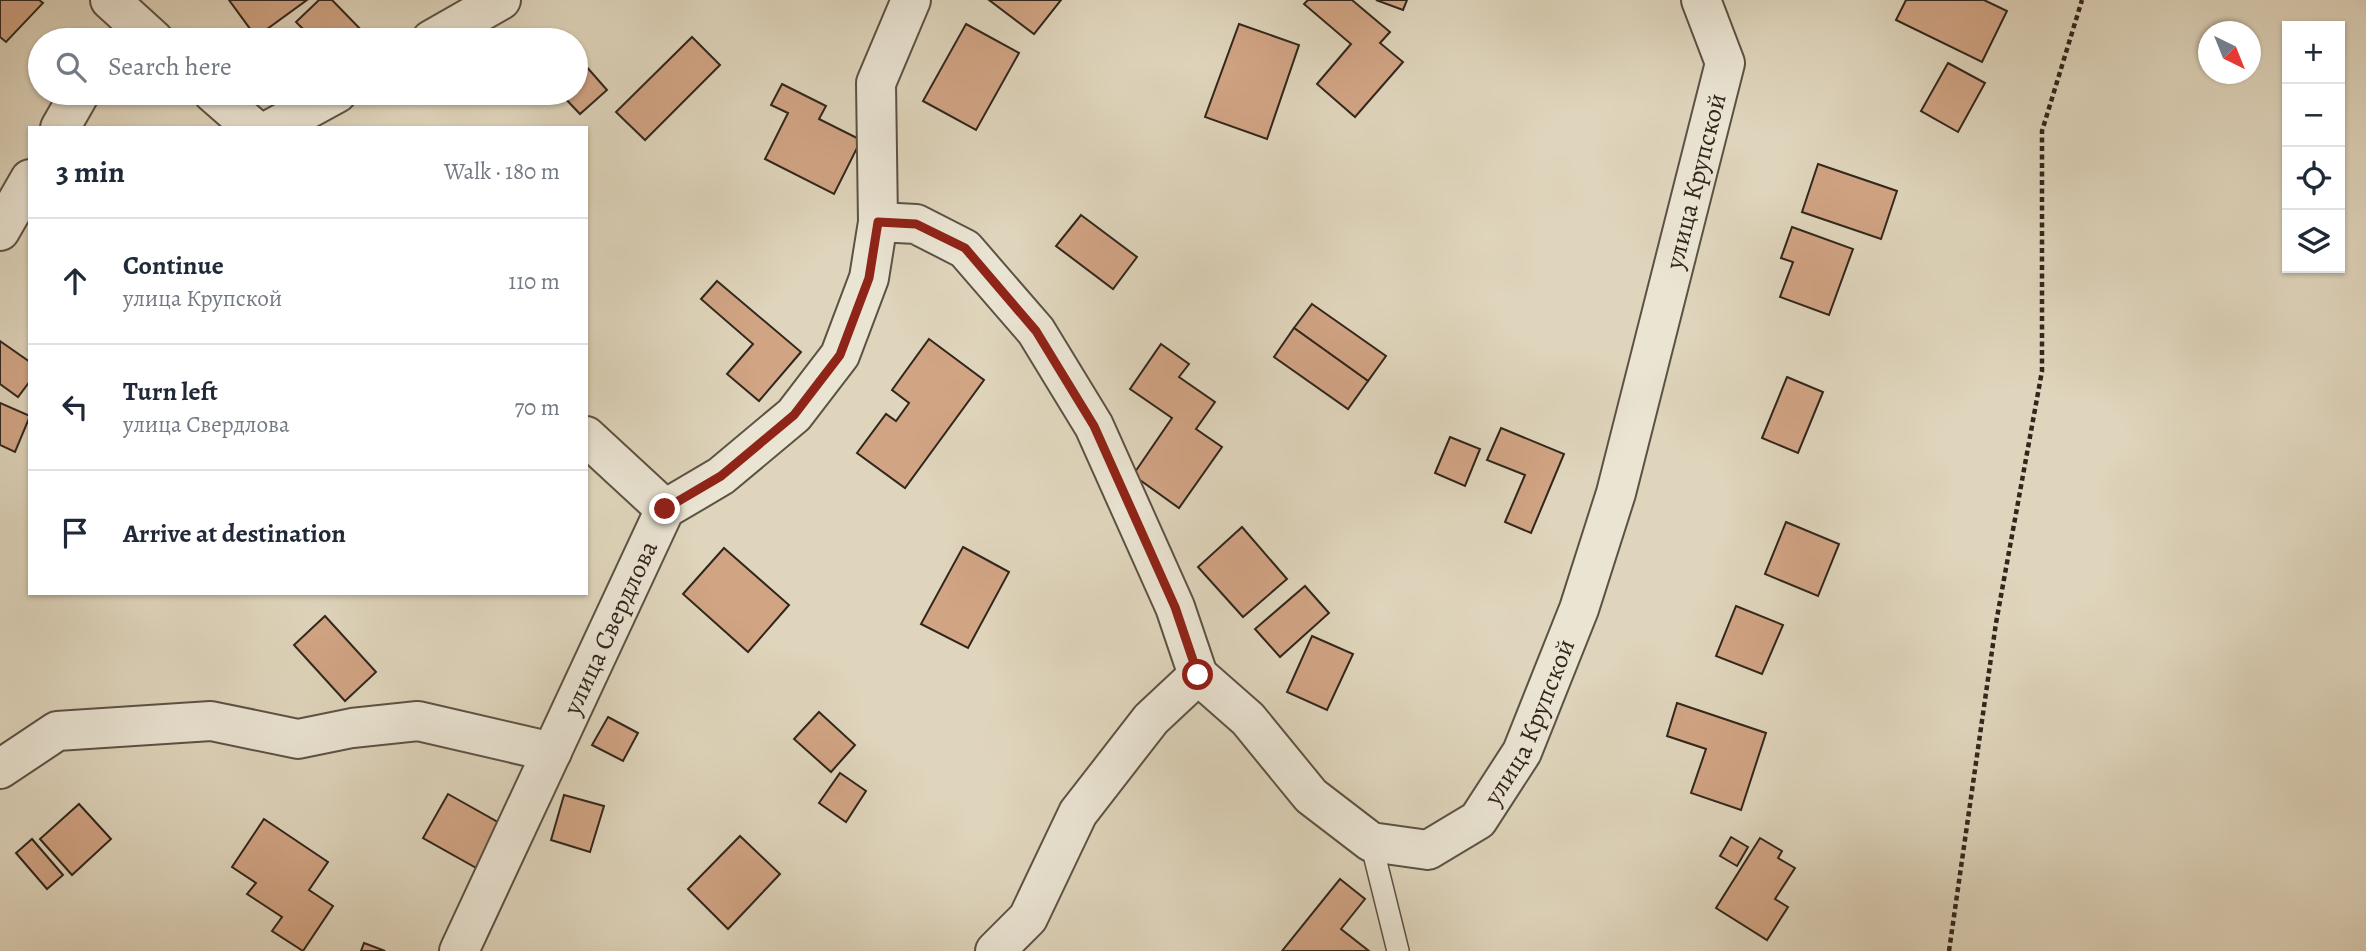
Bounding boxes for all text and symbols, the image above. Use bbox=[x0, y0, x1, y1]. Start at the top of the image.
north arrow bbox=[2198, 21, 2261, 84]
map controls bbox=[2282, 21, 2345, 273]
button: + bbox=[2282, 21, 2345, 84]
search box bbox=[28, 28, 588, 105]
icon: search bbox=[52, 48, 90, 86]
text: Search here bbox=[108, 49, 232, 84]
button: − bbox=[2282, 84, 2345, 147]
street label: улица Крупской bbox=[1656, 90, 1735, 274]
button: locate bbox=[2282, 147, 2345, 210]
text: 3 min bbox=[56, 152, 125, 192]
text: Walk · 180 m bbox=[444, 156, 560, 187]
button: layers bbox=[2282, 210, 2345, 273]
text: Continue bbox=[123, 248, 224, 283]
icon: ahead bbox=[56, 262, 94, 300]
text: 110 m bbox=[508, 266, 560, 297]
text: улица Крупской bbox=[123, 283, 282, 314]
text: Turn left bbox=[123, 374, 218, 409]
icon: left bbox=[56, 388, 94, 426]
text: 70 m bbox=[514, 392, 560, 423]
text: улица Свердлова bbox=[123, 409, 290, 440]
route end bbox=[649, 493, 680, 524]
icon: arrive bbox=[56, 514, 94, 552]
text: Arrive at destination bbox=[123, 516, 346, 551]
street label: улица Свердлова bbox=[554, 535, 666, 721]
street label: улица Крупской bbox=[1475, 634, 1583, 813]
route start bbox=[1182, 659, 1213, 690]

